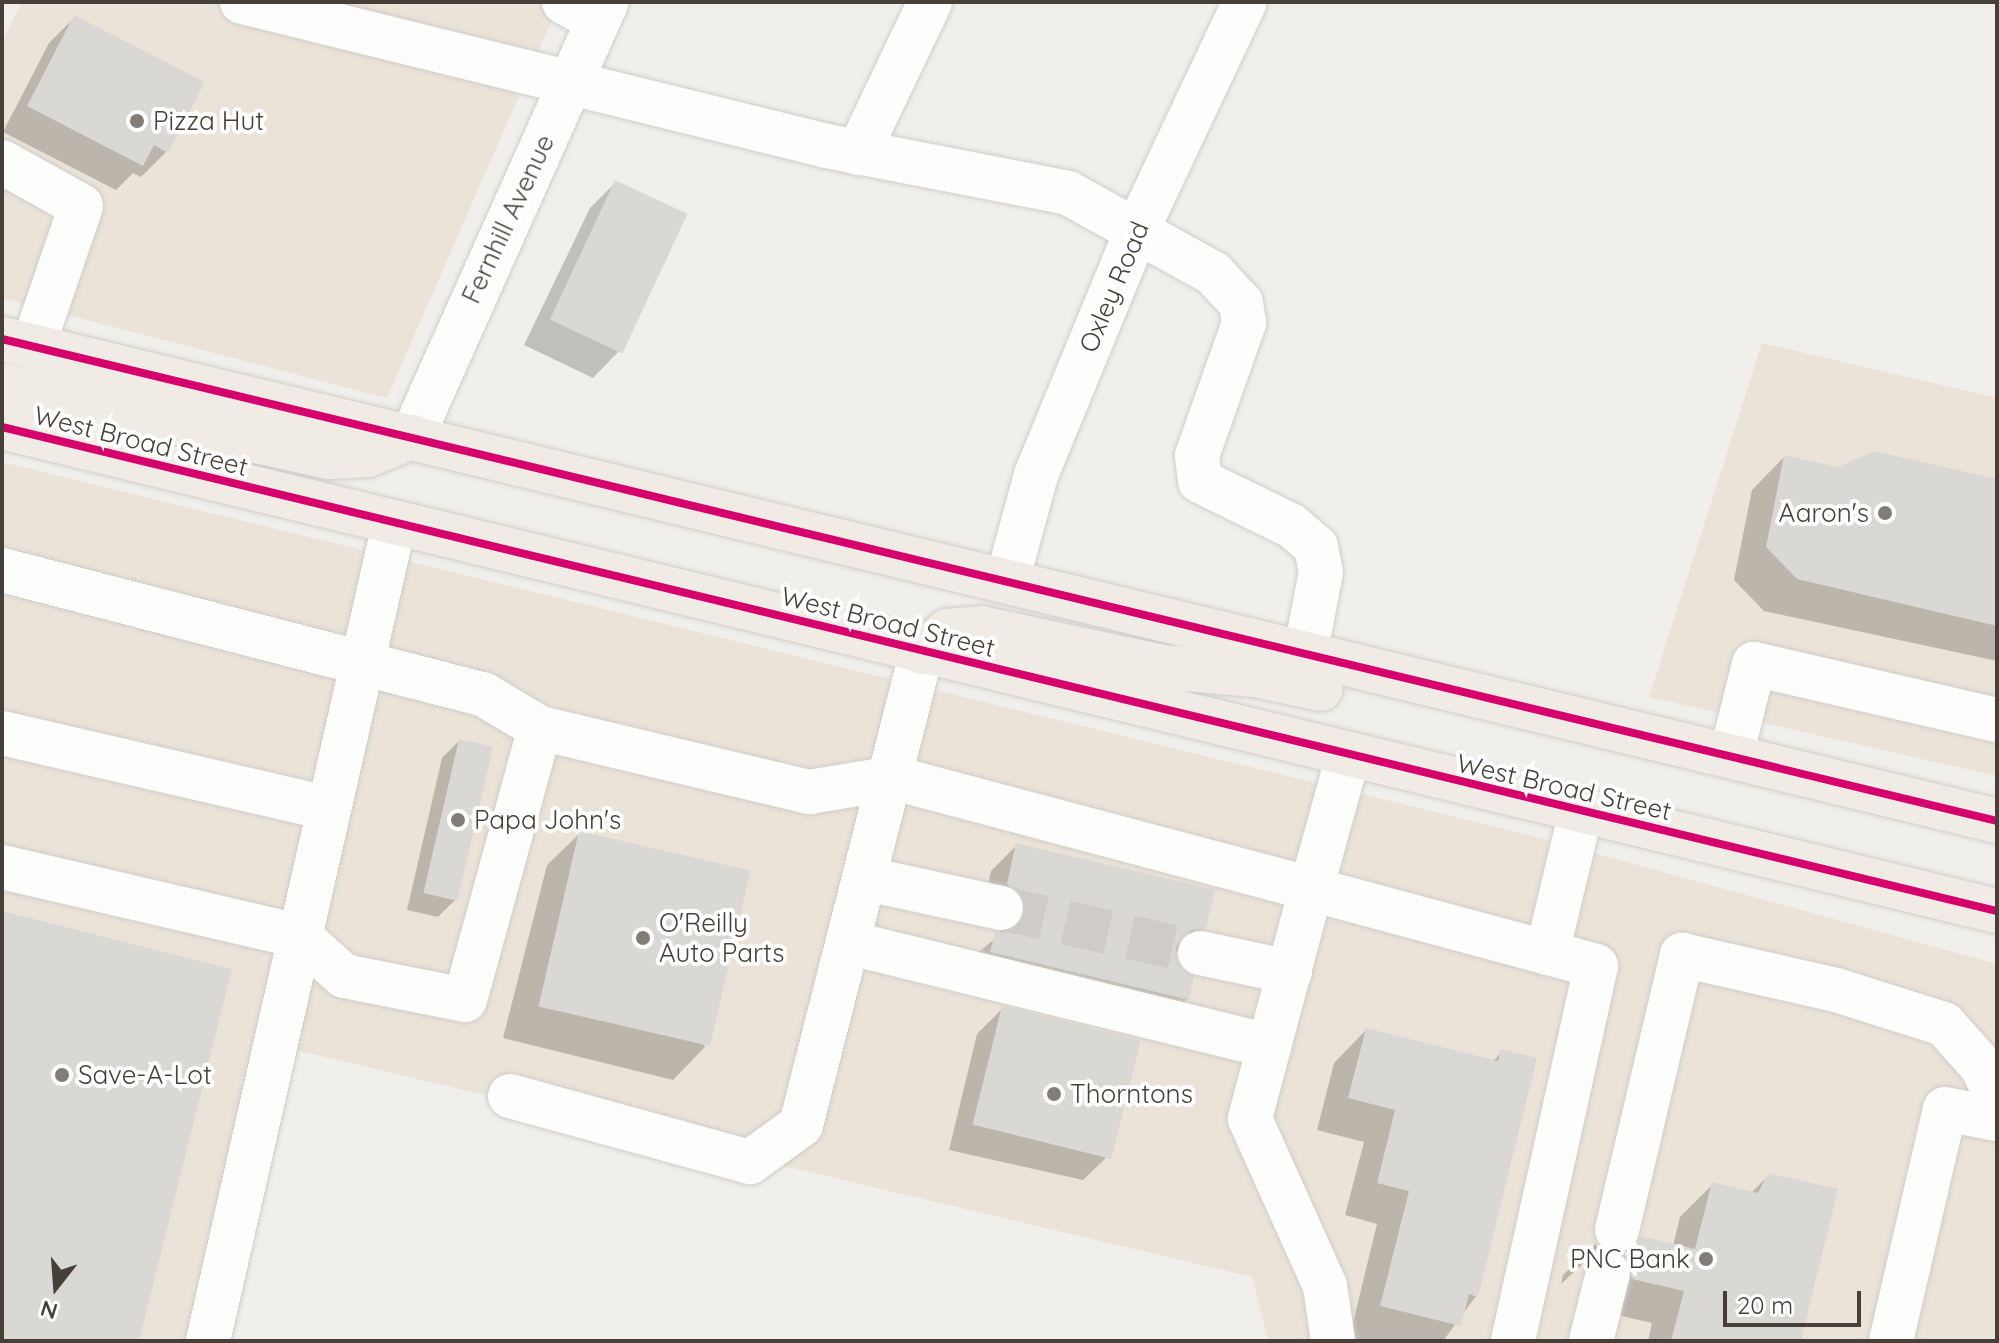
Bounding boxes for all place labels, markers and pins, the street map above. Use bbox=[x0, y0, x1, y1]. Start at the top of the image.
place label: Pizza Hut bbox=[153, 105, 264, 137]
marker: Pizza Hut bbox=[128, 112, 146, 130]
place label: Aaron's bbox=[1779, 497, 1869, 529]
marker: Aaron's bbox=[1876, 504, 1894, 522]
place label: Papa John's bbox=[474, 804, 621, 836]
marker: Papa John's bbox=[449, 811, 467, 829]
place label: O'Reilly Auto Parts bbox=[659, 907, 785, 968]
marker: O'Reilly Auto Parts bbox=[634, 929, 652, 947]
place label: Save-A-Lot bbox=[78, 1059, 212, 1091]
marker: Save-A-Lot bbox=[53, 1066, 71, 1084]
place label: Thorntons bbox=[1070, 1078, 1193, 1110]
marker: Thorntons bbox=[1045, 1085, 1063, 1103]
place label: PNC Bank bbox=[1570, 1243, 1690, 1275]
marker: PNC Bank bbox=[1697, 1250, 1715, 1268]

